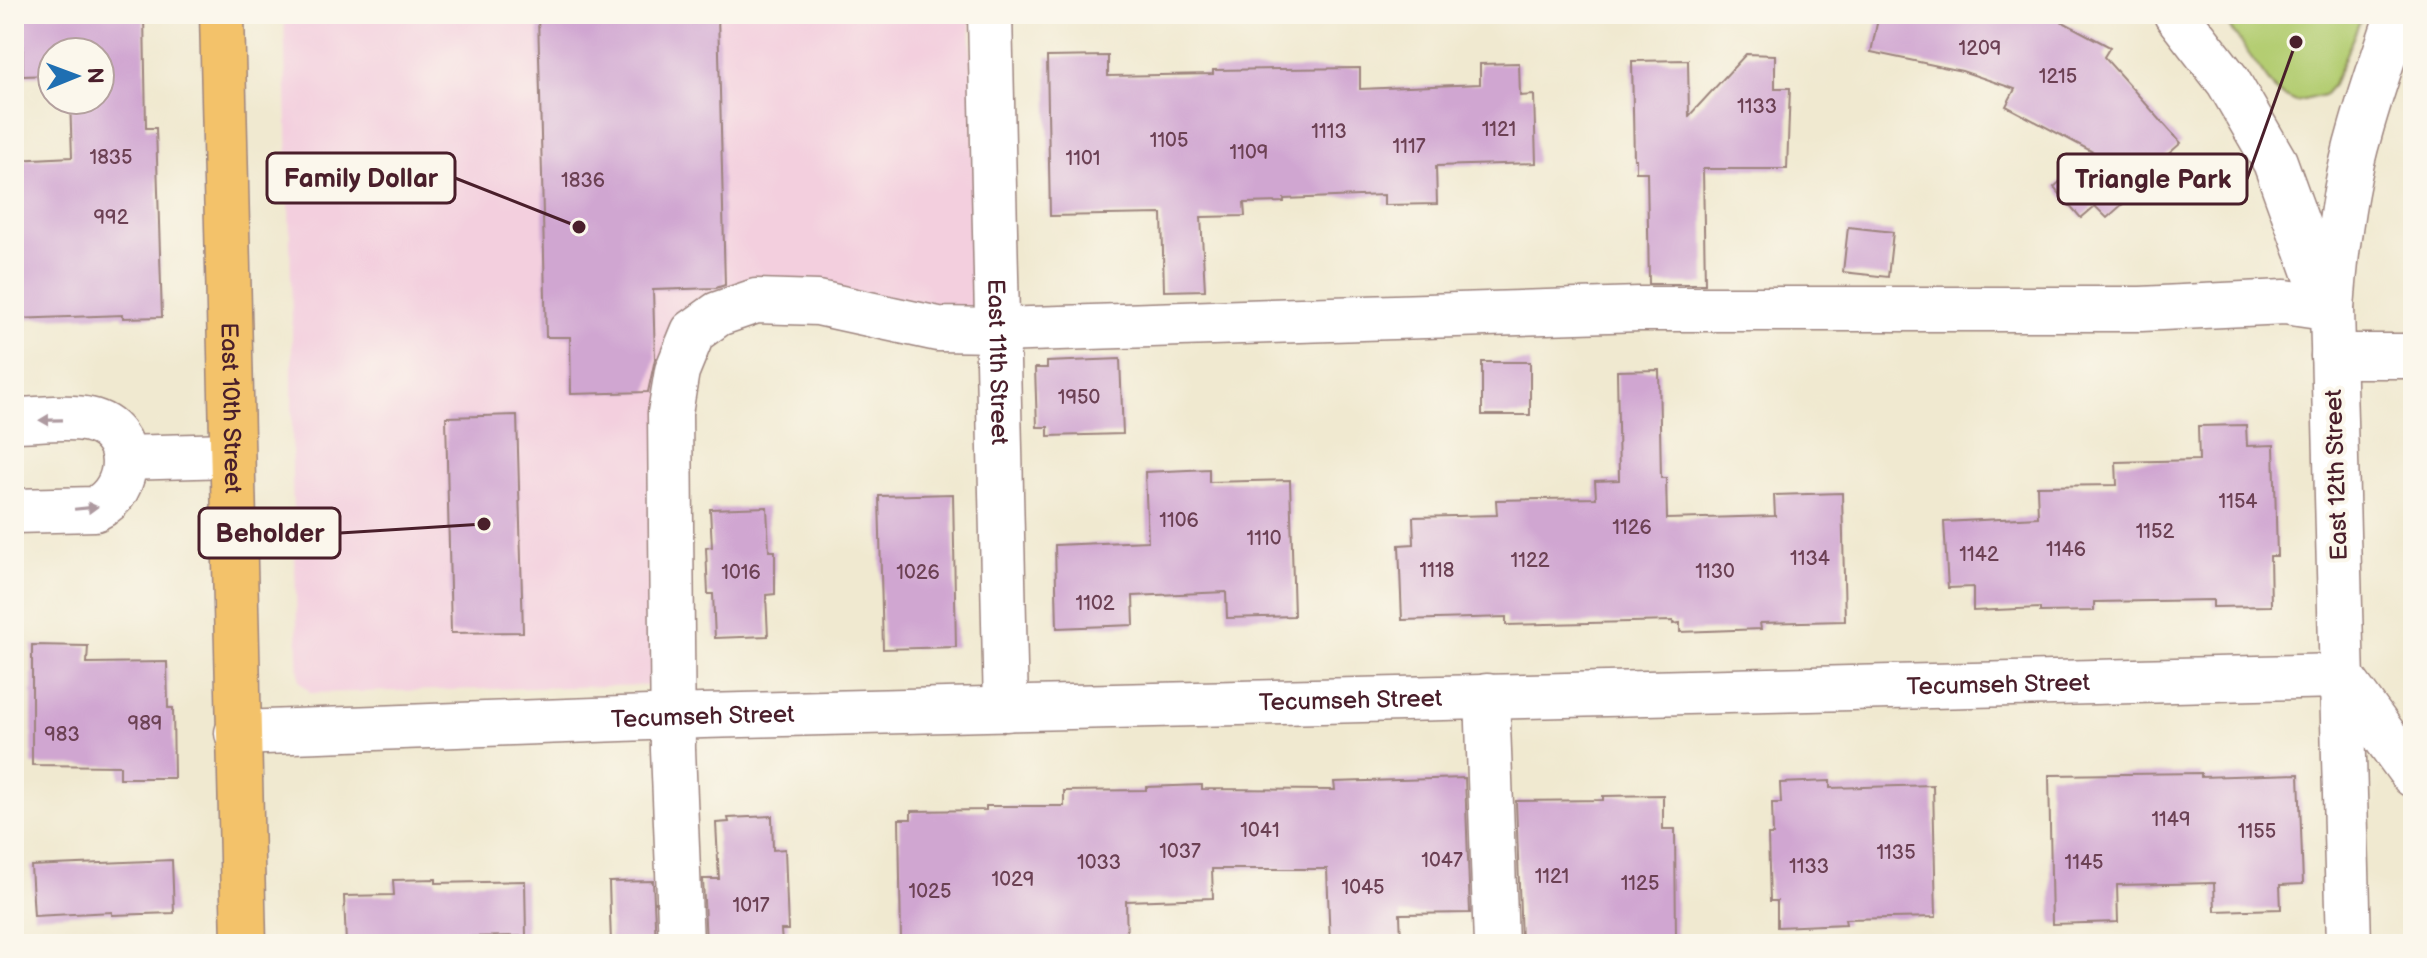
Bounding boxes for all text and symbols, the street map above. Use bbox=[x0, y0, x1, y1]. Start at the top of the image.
north arrow bbox=[36, 36, 116, 116]
house number: 1209 bbox=[1959, 37, 2001, 61]
house number: 1215 bbox=[2039, 65, 2077, 89]
text: N bbox=[81, 67, 108, 84]
house number: 1133 bbox=[1737, 95, 1777, 119]
house number: 1121 bbox=[1482, 118, 1516, 142]
house number: 1113 bbox=[1311, 120, 1347, 144]
house number: 1105 bbox=[1150, 129, 1188, 153]
house number: 1117 bbox=[1392, 135, 1426, 159]
house number: 1109 bbox=[1230, 141, 1268, 165]
house number: 1835 bbox=[89, 146, 133, 170]
house number: 1101 bbox=[1066, 147, 1100, 171]
callout: Family Dollar bbox=[267, 153, 455, 203]
callout: Triangle Park bbox=[2058, 154, 2247, 204]
text: Family Dollar bbox=[284, 164, 439, 195]
text: Triangle Park bbox=[2075, 165, 2232, 196]
house number: 1836 bbox=[561, 169, 605, 193]
house number: 992 bbox=[94, 206, 129, 230]
street label: East 11th Street bbox=[981, 278, 1014, 446]
street label: East 10th Street bbox=[214, 322, 247, 494]
house number: 1950 bbox=[1058, 386, 1100, 410]
street label: East 12th Street bbox=[2319, 388, 2354, 561]
one-way arrow bbox=[38, 414, 63, 426]
house number: 1154 bbox=[2218, 490, 2258, 514]
one-way arrow bbox=[74, 502, 99, 515]
callout: Beholder bbox=[199, 508, 340, 558]
house number: 1106 bbox=[1159, 509, 1199, 533]
house number: 1126 bbox=[1612, 516, 1652, 540]
text: Beholder bbox=[215, 519, 325, 550]
house number: 1152 bbox=[2136, 520, 2175, 544]
house number: 1110 bbox=[1247, 527, 1281, 551]
house number: 1146 bbox=[2046, 538, 2086, 562]
house number: 1142 bbox=[1959, 543, 1999, 567]
house number: 1134 bbox=[1790, 547, 1830, 571]
house number: 1122 bbox=[1510, 549, 1550, 573]
house number: 1118 bbox=[1420, 559, 1454, 583]
house number: 1130 bbox=[1695, 560, 1735, 584]
house number: 1016 bbox=[721, 561, 761, 585]
house number: 1026 bbox=[896, 561, 940, 585]
house number: 1102 bbox=[1075, 592, 1115, 616]
street label: Tecumseh Street bbox=[1906, 668, 2091, 702]
street label: Tecumseh Street bbox=[1258, 684, 1443, 717]
street label: Tecumseh Street bbox=[610, 700, 795, 734]
house number: 989 bbox=[128, 712, 162, 736]
house number: 983 bbox=[44, 723, 80, 747]
house number: 1149 bbox=[2151, 808, 2191, 832]
house number: 1041 bbox=[1240, 819, 1280, 843]
house number: 1155 bbox=[2238, 820, 2276, 844]
house number: 1037 bbox=[1159, 840, 1201, 864]
house number: 1135 bbox=[1876, 841, 1916, 865]
house number: 1047 bbox=[1421, 849, 1463, 873]
house number: 1033 bbox=[1077, 851, 1121, 875]
house number: 1145 bbox=[2064, 851, 2104, 875]
house number: 1133 bbox=[1789, 855, 1829, 879]
house number: 1121 bbox=[1535, 865, 1569, 889]
house number: 1029 bbox=[992, 868, 1034, 892]
house number: 1125 bbox=[1621, 872, 1659, 896]
house number: 1045 bbox=[1341, 876, 1385, 900]
house number: 1025 bbox=[909, 880, 951, 904]
house number: 1017 bbox=[732, 894, 770, 918]

